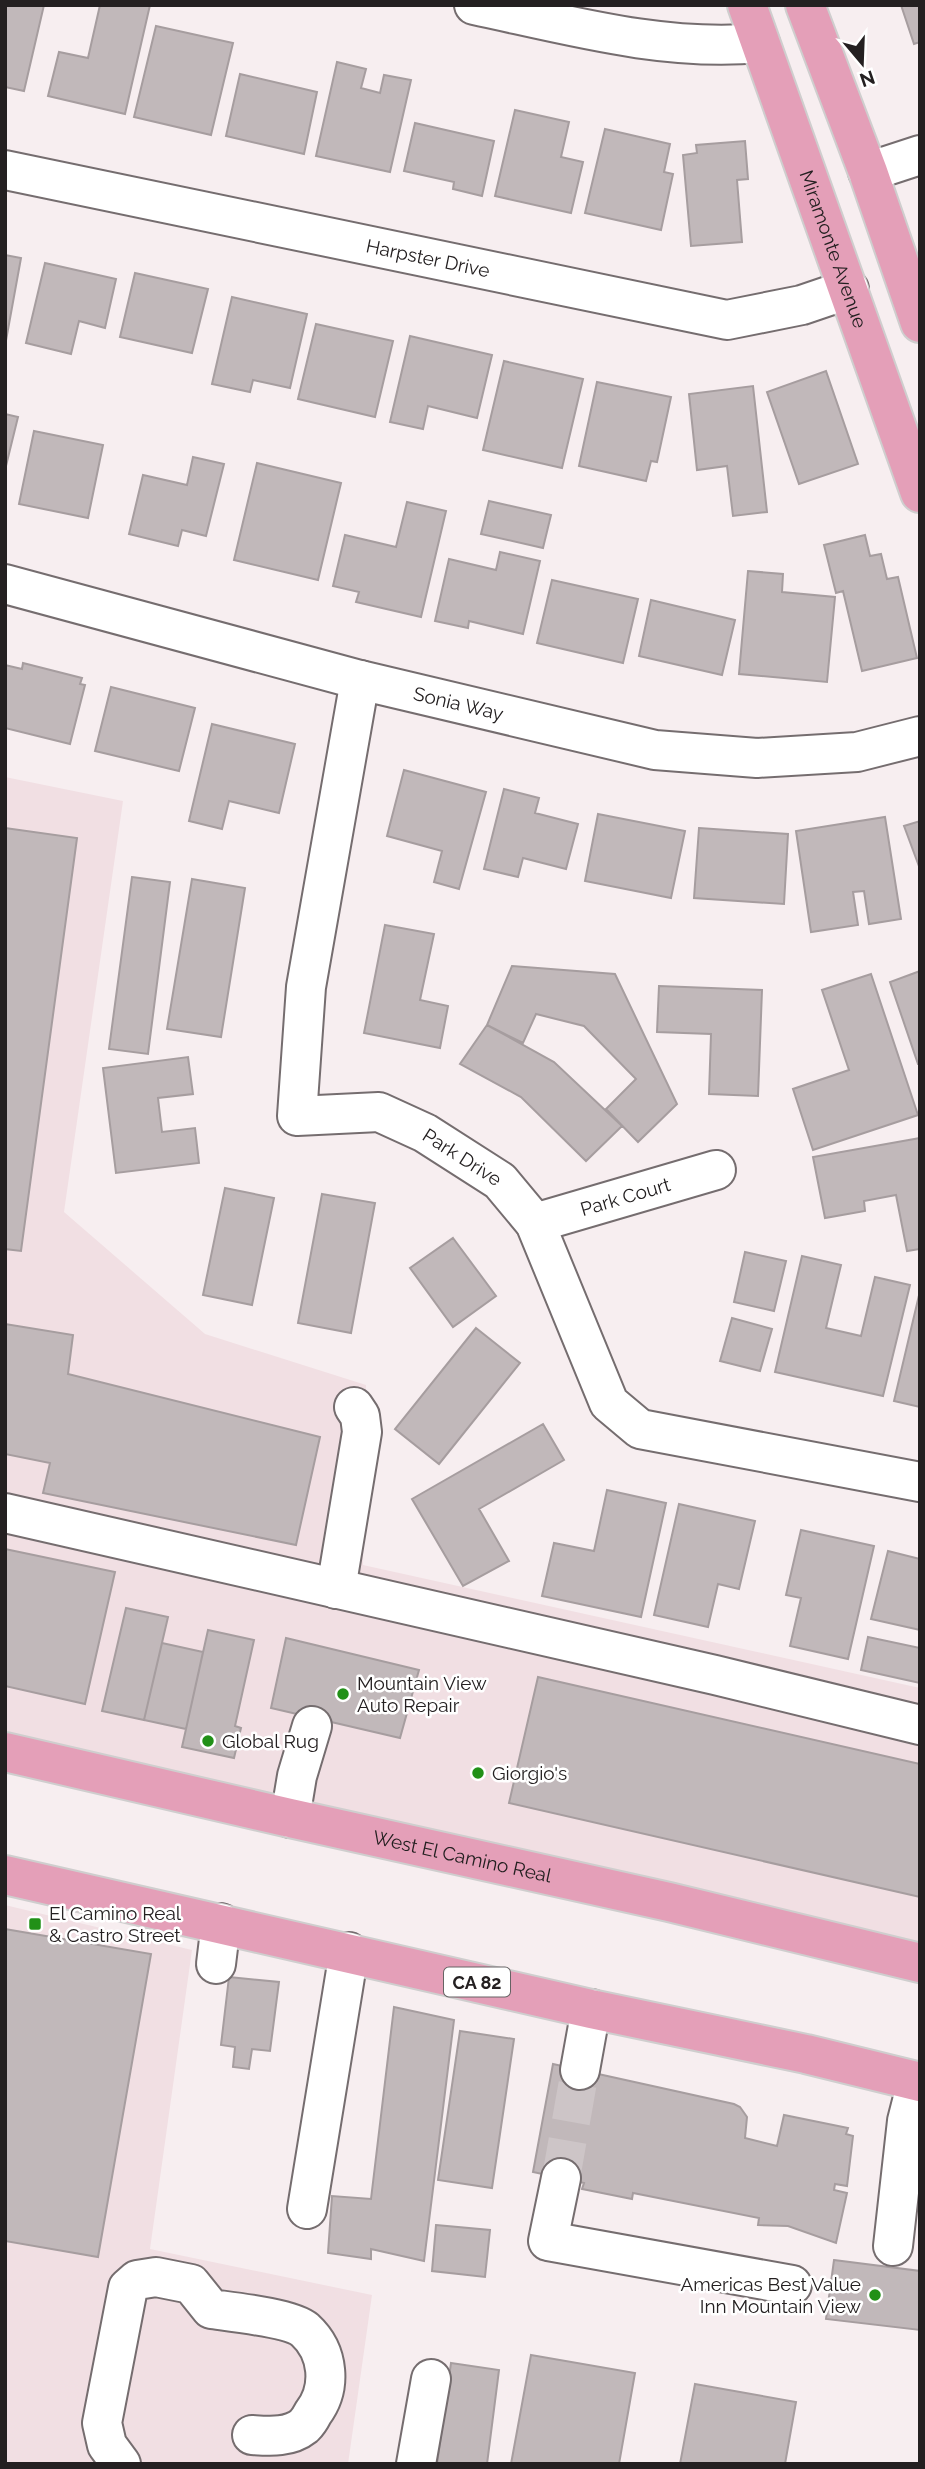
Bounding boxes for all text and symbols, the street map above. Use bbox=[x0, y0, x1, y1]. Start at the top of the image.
north arrow bbox=[827, 28, 897, 98]
text: N bbox=[857, 66, 878, 92]
street label: Miramonte Avenue bbox=[795, 167, 872, 331]
street label: Harpster Drive bbox=[364, 234, 492, 281]
street label: Sonia Way bbox=[411, 682, 506, 725]
street label: Park Drive bbox=[419, 1124, 506, 1190]
street label: Park Court bbox=[578, 1173, 673, 1220]
place label: Mountain View Auto Repair bbox=[357, 1672, 487, 1716]
marker: Mountain View Auto Repair bbox=[335, 1686, 351, 1702]
place label: Global Rug bbox=[222, 1730, 319, 1752]
marker: Global Rug bbox=[200, 1733, 216, 1749]
place label: Giorgio's bbox=[492, 1762, 567, 1784]
marker: Giorgio's bbox=[470, 1765, 486, 1781]
street label: West El Camino Real bbox=[371, 1826, 554, 1887]
place label: El Camino Real & Castro Street bbox=[49, 1902, 182, 1946]
marker: El Camino Real & Castro Street bbox=[27, 1916, 43, 1932]
road number: CA 82 bbox=[444, 1968, 510, 1996]
place label: Americas Best Value Inn Mountain View bbox=[681, 2273, 862, 2317]
marker: Americas Best Value Inn Mountain View bbox=[867, 2287, 883, 2303]

